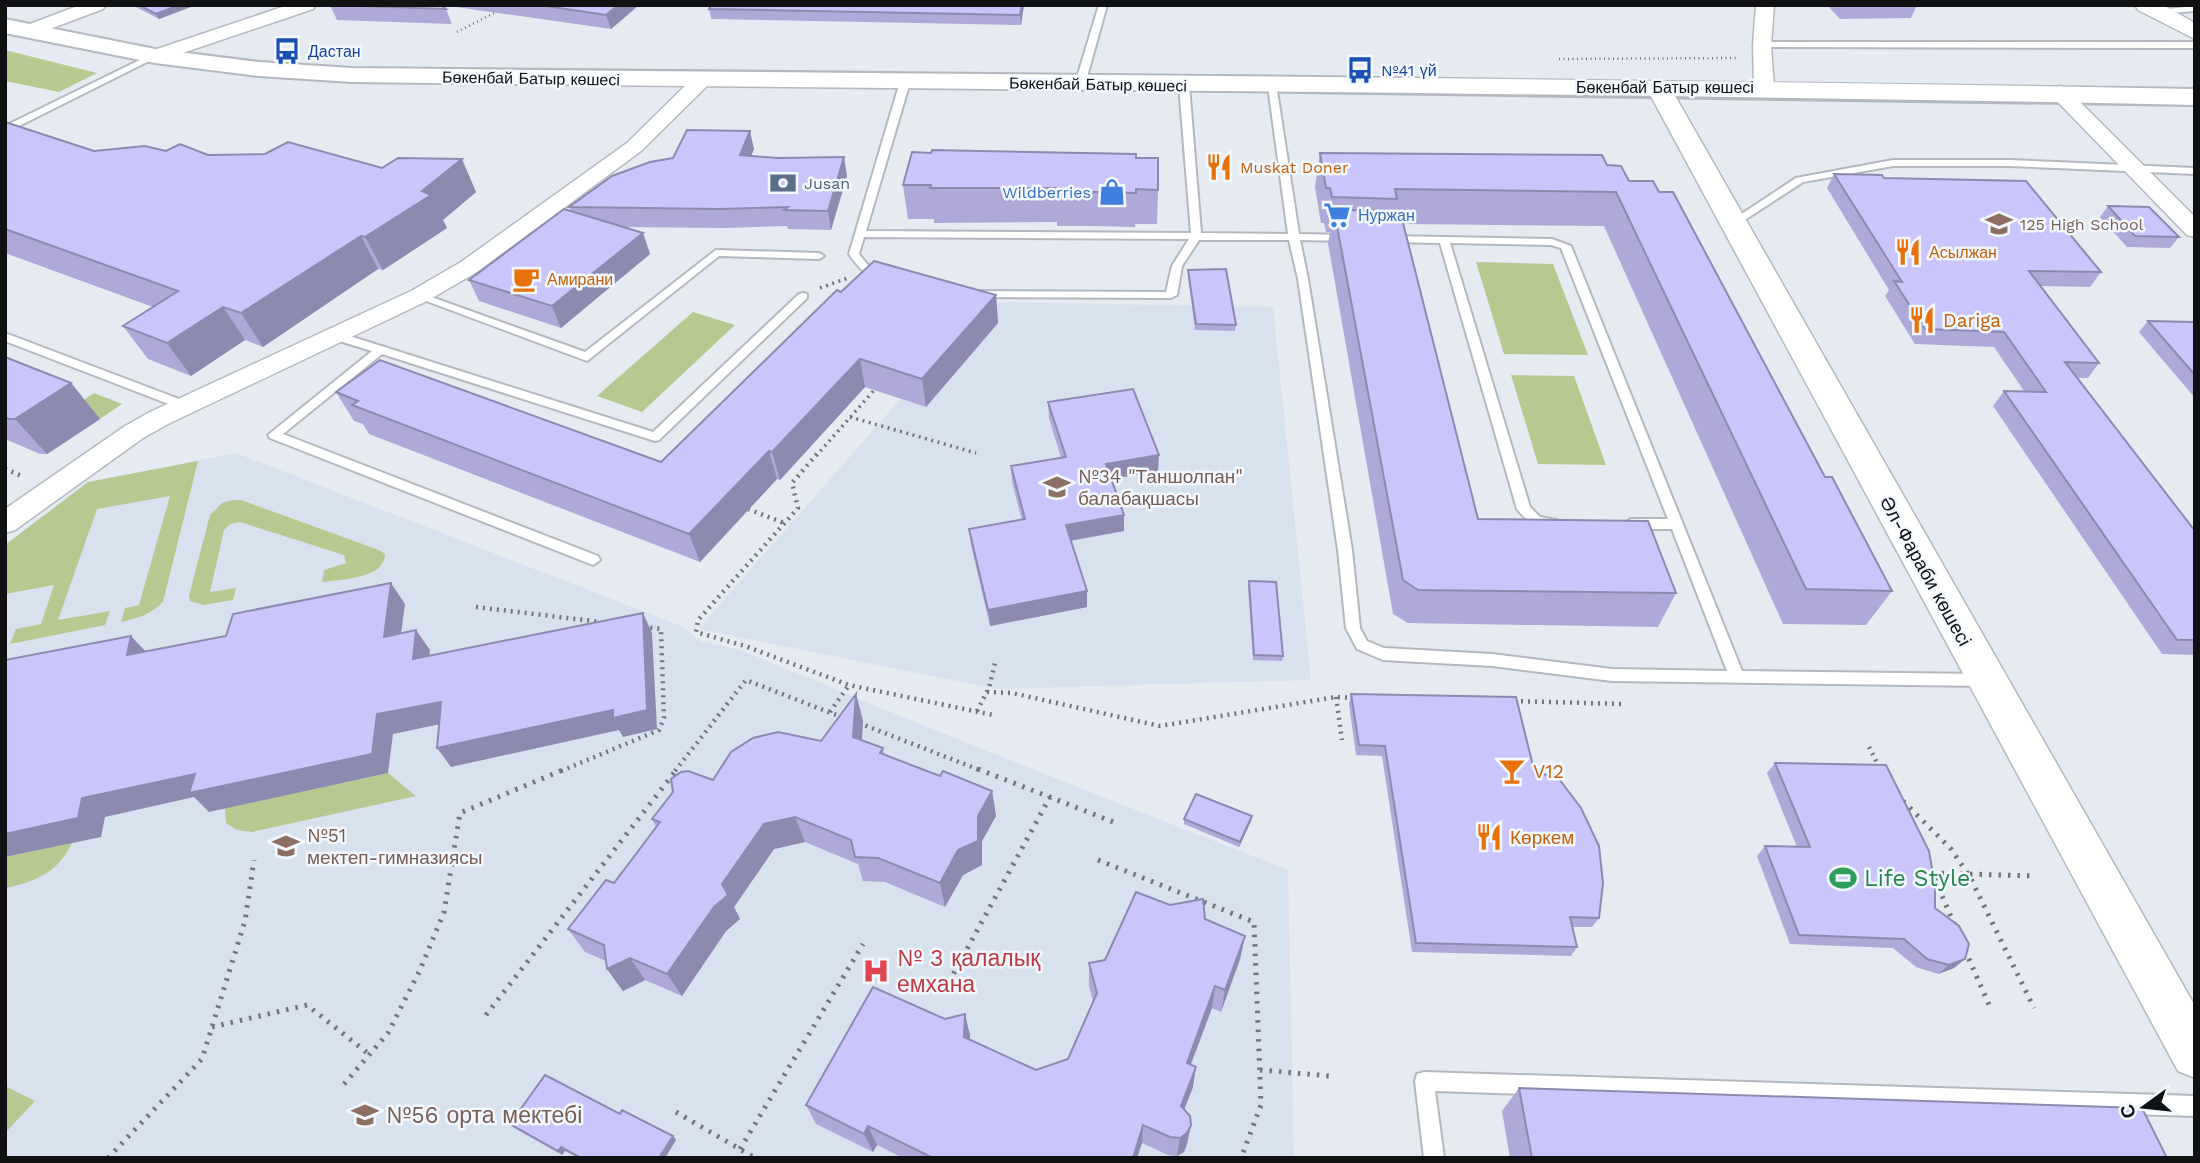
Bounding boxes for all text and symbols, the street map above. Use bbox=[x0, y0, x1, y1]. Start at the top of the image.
bus stop icon: Дастан bbox=[272, 36, 302, 66]
place label: Дастан bbox=[308, 42, 361, 61]
bus stop icon: №41 үй bbox=[1345, 55, 1375, 85]
place label: №41 үй bbox=[1381, 61, 1437, 80]
street label: Бөкенбай Батыр көшесі bbox=[442, 67, 620, 90]
street label: Бөкенбай Батыр көшесі bbox=[1009, 73, 1187, 96]
street label: Бөкенбай Батыр көшесі bbox=[1576, 78, 1754, 97]
restaurant icon: Muskat Doner bbox=[1204, 152, 1234, 182]
place label: Muskat Doner bbox=[1240, 158, 1349, 177]
bank icon: Jusan bbox=[768, 168, 798, 198]
place label: Jusan bbox=[804, 174, 850, 193]
shop icon: Wildberries bbox=[1097, 177, 1127, 207]
place label: Wildberries bbox=[1002, 183, 1091, 202]
supermarket icon: Нуржан bbox=[1322, 200, 1352, 230]
place label: Нуржан bbox=[1358, 206, 1415, 225]
school or university icon: 125 High School bbox=[1984, 209, 2014, 239]
place label: 125 High School bbox=[2020, 215, 2144, 234]
restaurant icon: Асылжан bbox=[1893, 237, 1923, 267]
place label: Асылжан bbox=[1929, 243, 1997, 262]
cafe icon: Амирани bbox=[511, 264, 541, 294]
place label: Амирани bbox=[547, 270, 613, 289]
restaurant icon: Dariga bbox=[1907, 305, 1937, 335]
place label: Dariga bbox=[1943, 309, 2001, 332]
place label: №34 "Таншолпан" балабақшасы bbox=[1078, 465, 1243, 510]
school or university icon: №34 "Таншолпан" балабақшасы bbox=[1042, 472, 1072, 502]
street label: Әл-Фараби көшесі bbox=[1875, 492, 1976, 650]
bar icon: V12 bbox=[1497, 756, 1527, 786]
place label: V12 bbox=[1533, 760, 1564, 783]
restaurant icon: Көркем bbox=[1474, 822, 1504, 852]
place label: №51 мектеп-гимназиясы bbox=[307, 824, 482, 869]
place label: Көркем bbox=[1510, 826, 1574, 849]
school or university icon: №51 мектеп-гимназиясы bbox=[271, 831, 301, 861]
sports icon: Life Style bbox=[1828, 863, 1858, 893]
place label: Life Style bbox=[1864, 865, 1970, 892]
place label: № 3 қалалық емхана bbox=[897, 945, 1041, 998]
hospital icon: № 3 қалалық емхана bbox=[861, 956, 891, 986]
north arrow bbox=[2109, 1072, 2179, 1142]
school or university icon: №56 орта мектебі bbox=[350, 1100, 380, 1130]
text: С bbox=[2115, 1101, 2141, 1121]
place label: №56 орта мектебі bbox=[386, 1102, 582, 1129]

